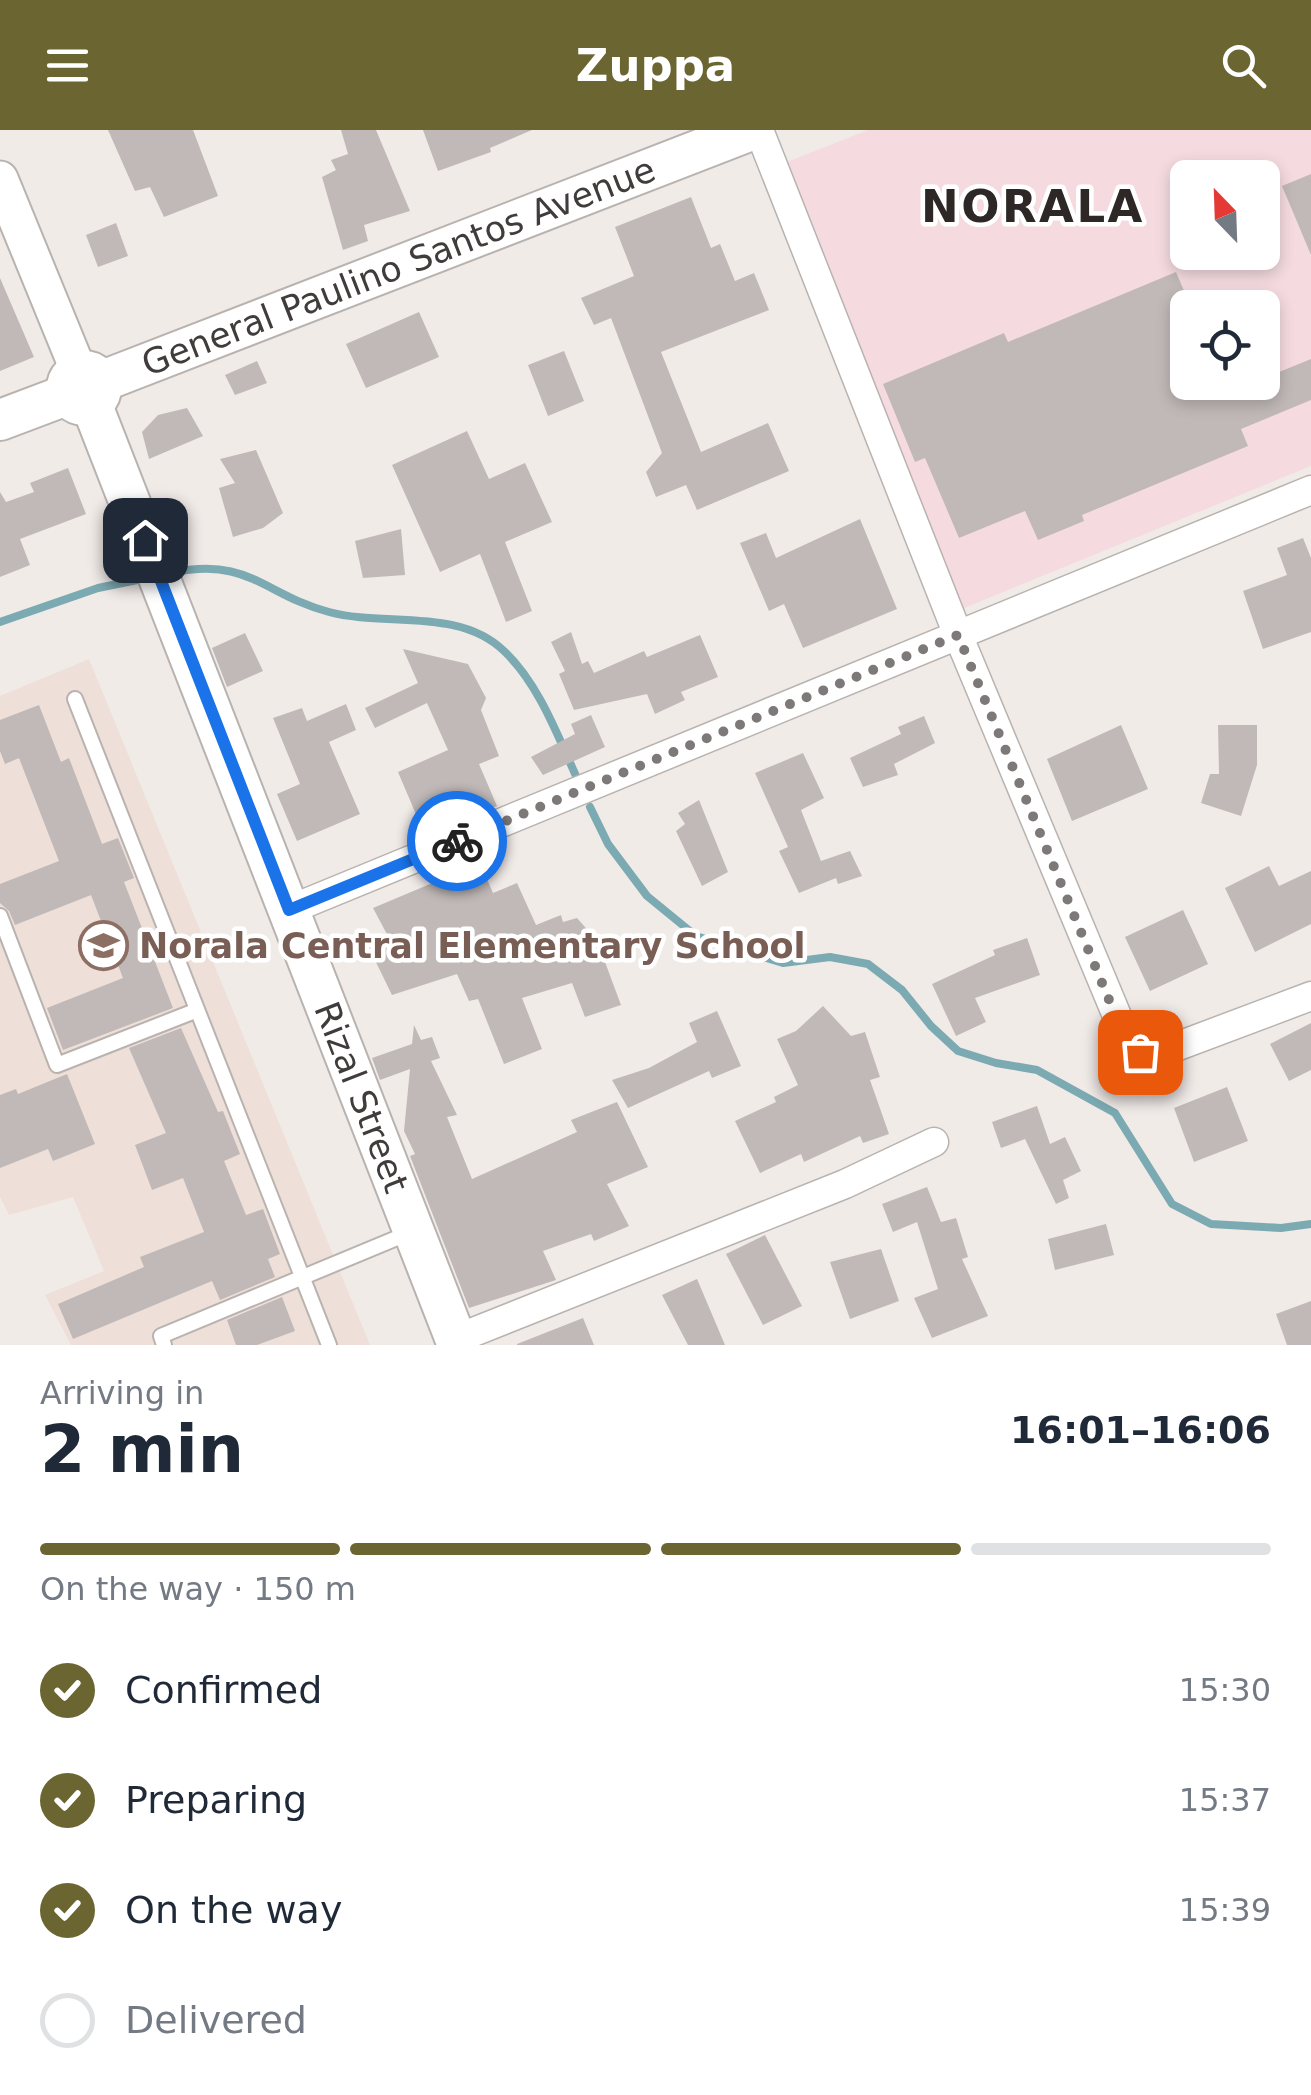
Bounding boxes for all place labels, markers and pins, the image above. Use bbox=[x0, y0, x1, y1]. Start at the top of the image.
pin bbox=[103, 498, 188, 583]
school or university icon: Norala Central Elementary School bbox=[78, 920, 130, 972]
place label: Norala Central Elementary School bbox=[139, 926, 806, 966]
pin bbox=[1098, 1010, 1183, 1095]

